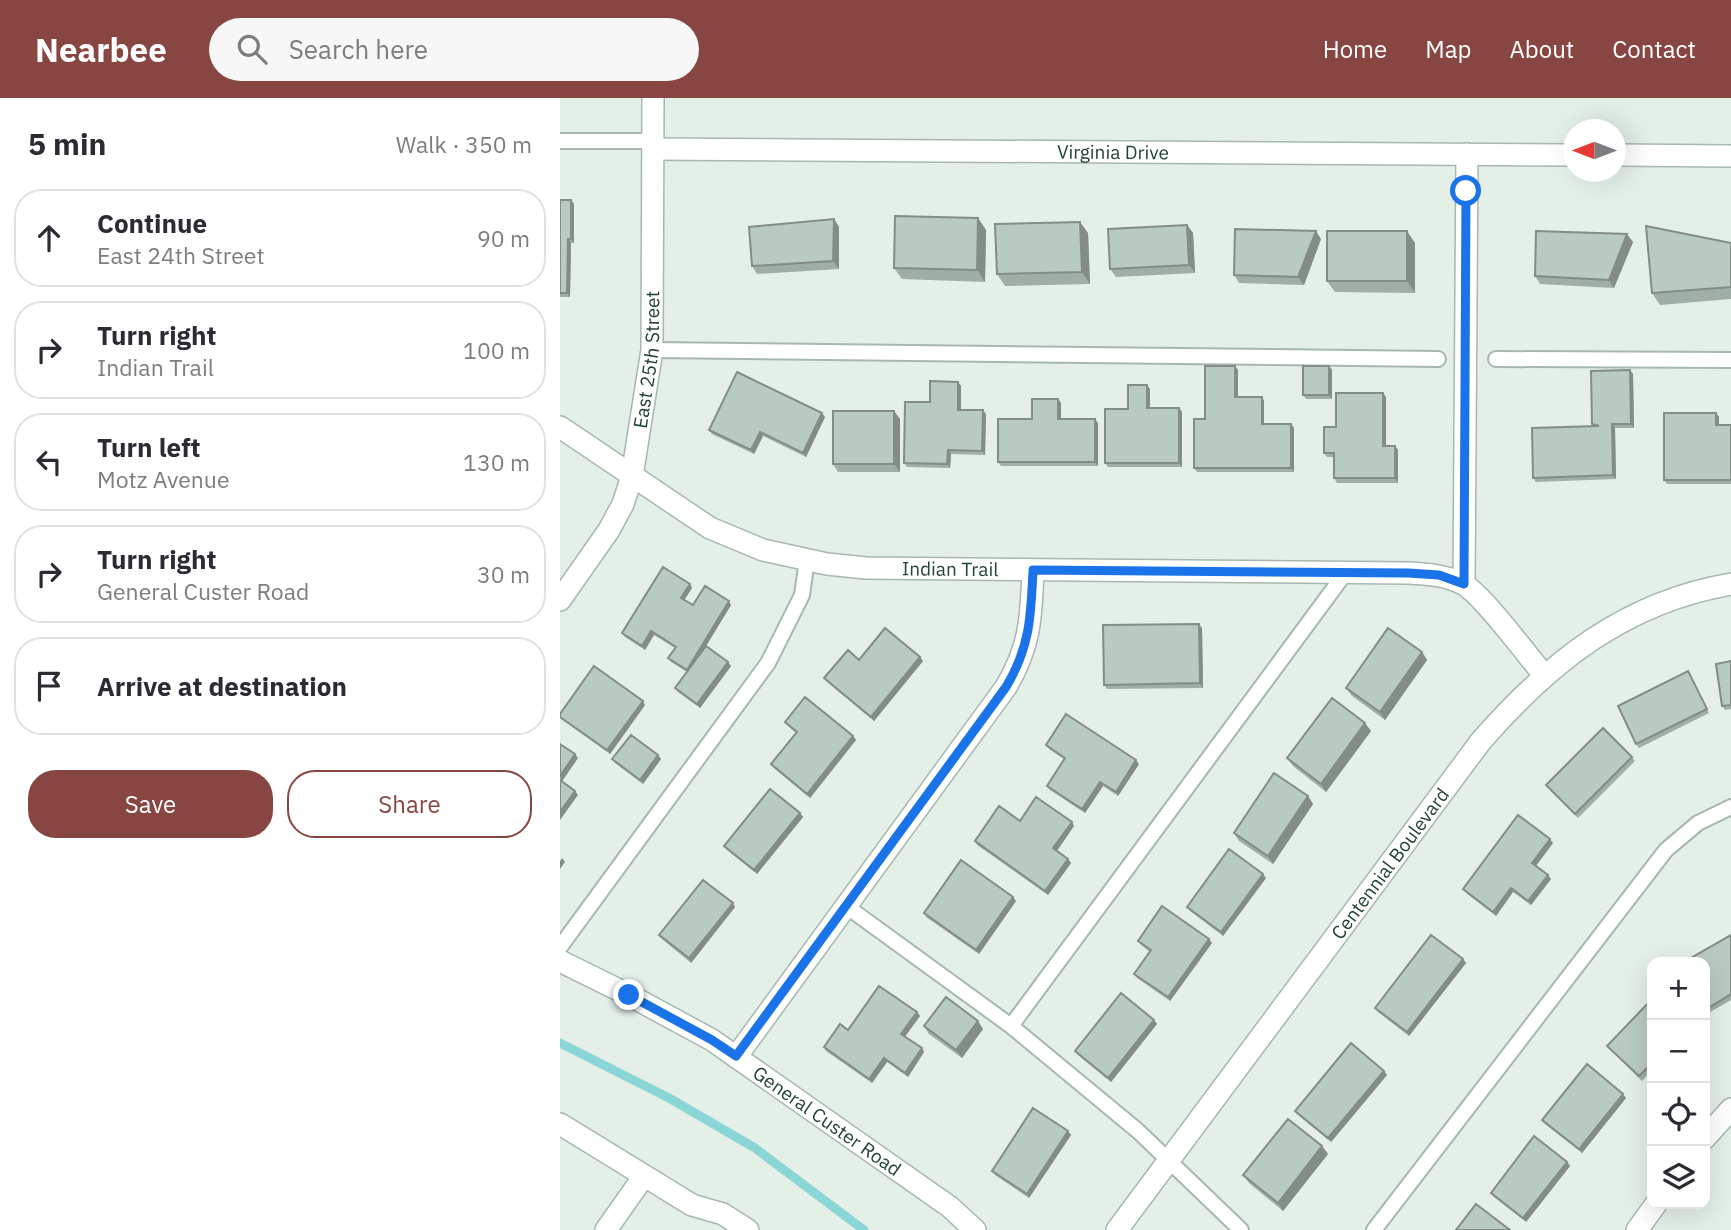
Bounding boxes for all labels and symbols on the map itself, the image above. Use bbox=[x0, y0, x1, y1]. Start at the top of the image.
north arrow bbox=[1563, 119, 1626, 182]
street label: Virginia Drive bbox=[1057, 140, 1169, 164]
route start bbox=[1450, 175, 1481, 206]
street label: East 25th Street bbox=[628, 291, 664, 430]
street label: Indian Trail bbox=[902, 556, 998, 581]
street label: Centennial Boulevard bbox=[1326, 783, 1454, 944]
route end bbox=[613, 979, 644, 1010]
street label: General Custer Road bbox=[748, 1061, 906, 1181]

